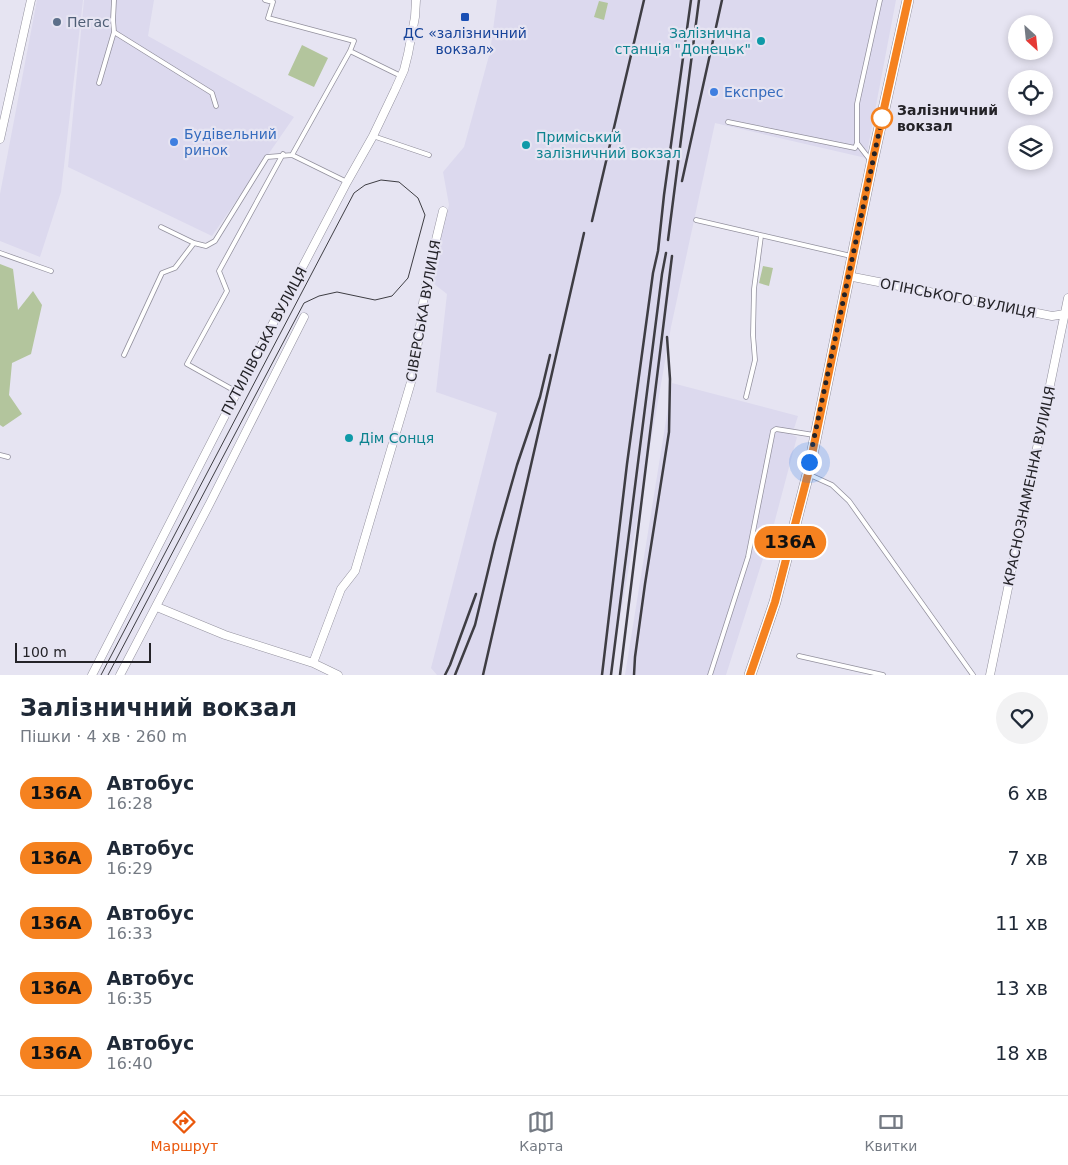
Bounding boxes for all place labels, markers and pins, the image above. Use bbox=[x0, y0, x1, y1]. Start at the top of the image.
marker: ДС «залізничний вокзал» bbox=[459, 11, 471, 23]
place label: Пегас bbox=[67, 14, 110, 30]
marker: Пегас bbox=[51, 16, 63, 28]
place label: ДС «залізничний вокзал» bbox=[403, 25, 527, 57]
place label: Залізнична станція "Донецьк" bbox=[615, 25, 751, 57]
marker: Залізнична станція "Донецьк" bbox=[755, 35, 767, 47]
place label: Експрес bbox=[724, 84, 783, 100]
marker: Експрес bbox=[708, 86, 720, 98]
place label: Залізничний вокзал bbox=[897, 102, 998, 134]
marker: Залізничний вокзал bbox=[871, 107, 893, 129]
place label: Будівельний ринок bbox=[184, 126, 277, 158]
place label: Приміський залізничний вокзал bbox=[536, 129, 681, 161]
marker: Будівельний ринок bbox=[168, 136, 180, 148]
marker: Приміський залізничний вокзал bbox=[520, 139, 532, 151]
place label: Дім Сонця bbox=[359, 430, 434, 446]
marker: Дім Сонця bbox=[343, 432, 355, 444]

